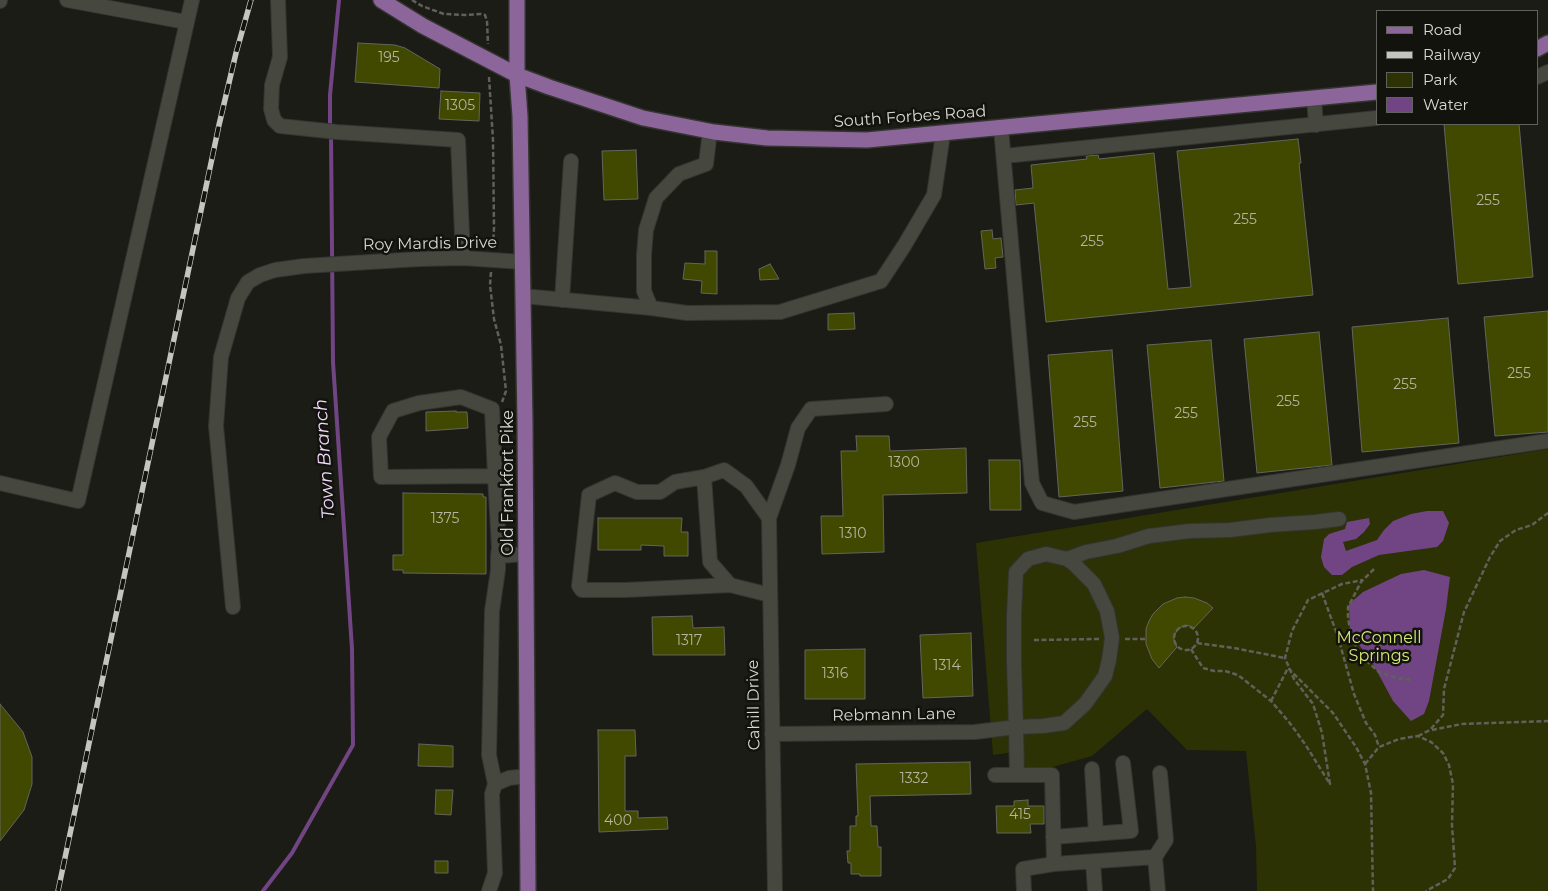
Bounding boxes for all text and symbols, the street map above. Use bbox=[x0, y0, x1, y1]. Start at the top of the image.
legend bbox=[1376, 10, 1538, 125]
text: Road bbox=[1423, 20, 1462, 39]
text: Railway bbox=[1423, 45, 1480, 64]
house number: 195 bbox=[378, 50, 400, 66]
text: Park bbox=[1423, 70, 1457, 89]
text: Water bbox=[1423, 95, 1469, 114]
house number: 1305 bbox=[445, 98, 475, 114]
street label: South Forbes Road bbox=[833, 102, 987, 132]
house number: 255 bbox=[1476, 193, 1500, 209]
house number: 255 bbox=[1233, 212, 1257, 228]
street label: Roy Mardis Drive bbox=[363, 233, 497, 255]
house number: 255 bbox=[1080, 234, 1104, 250]
house number: 255 bbox=[1507, 366, 1531, 382]
house number: 255 bbox=[1393, 377, 1417, 393]
house number: 255 bbox=[1276, 394, 1300, 410]
water label: Town Branch bbox=[310, 398, 340, 520]
house number: 255 bbox=[1174, 406, 1198, 422]
street label: Old Frankfort Pike bbox=[498, 410, 518, 556]
house number: 255 bbox=[1073, 415, 1097, 431]
house number: 1300 bbox=[888, 455, 920, 471]
house number: 1375 bbox=[431, 511, 459, 527]
house number: 1310 bbox=[839, 526, 867, 542]
park label: McConnell Springs bbox=[1336, 628, 1422, 666]
house number: 1317 bbox=[676, 633, 702, 649]
house number: 1314 bbox=[933, 658, 961, 674]
street label: Cahill Drive bbox=[744, 660, 764, 750]
house number: 1316 bbox=[822, 666, 848, 682]
street label: Rebmann Lane bbox=[832, 704, 956, 726]
house number: 1332 bbox=[900, 771, 928, 787]
house number: 415 bbox=[1009, 807, 1031, 823]
house number: 400 bbox=[604, 813, 632, 829]

